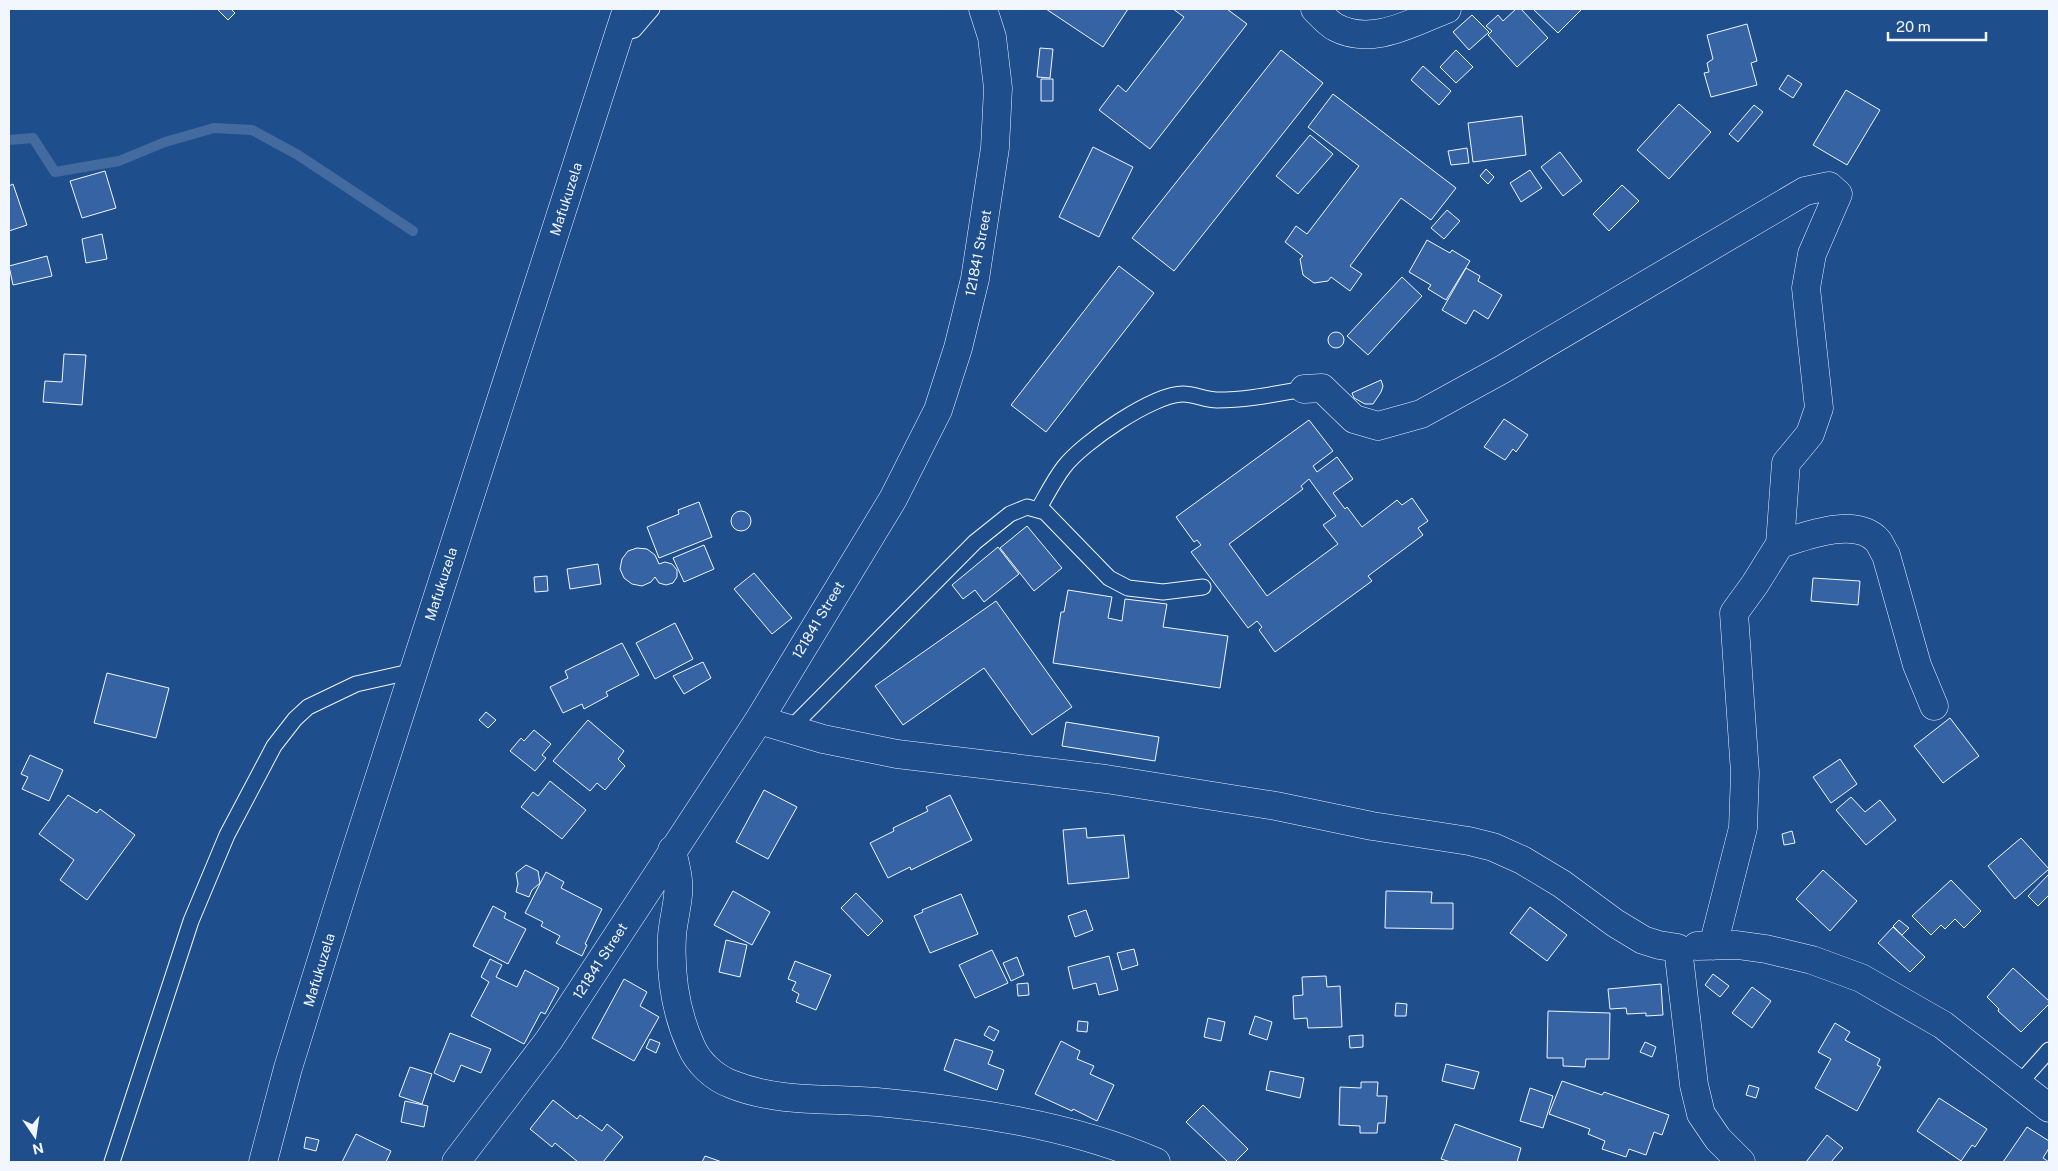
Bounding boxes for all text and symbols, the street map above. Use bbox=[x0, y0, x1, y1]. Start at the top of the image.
scale bar bbox=[1888, 10, 1986, 42]
text: 20 m bbox=[1896, 18, 1931, 35]
street label: Mafukuzela bbox=[547, 160, 585, 238]
street label: 121841 Street bbox=[962, 208, 994, 298]
street label: Mafukuzela bbox=[422, 545, 460, 623]
street label: 121841 Street bbox=[789, 578, 847, 662]
street label: 121841 Street bbox=[569, 920, 631, 1002]
street label: Mafukuzela bbox=[300, 931, 338, 1009]
north arrow bbox=[10, 1111, 60, 1161]
text: N bbox=[31, 1140, 45, 1158]

